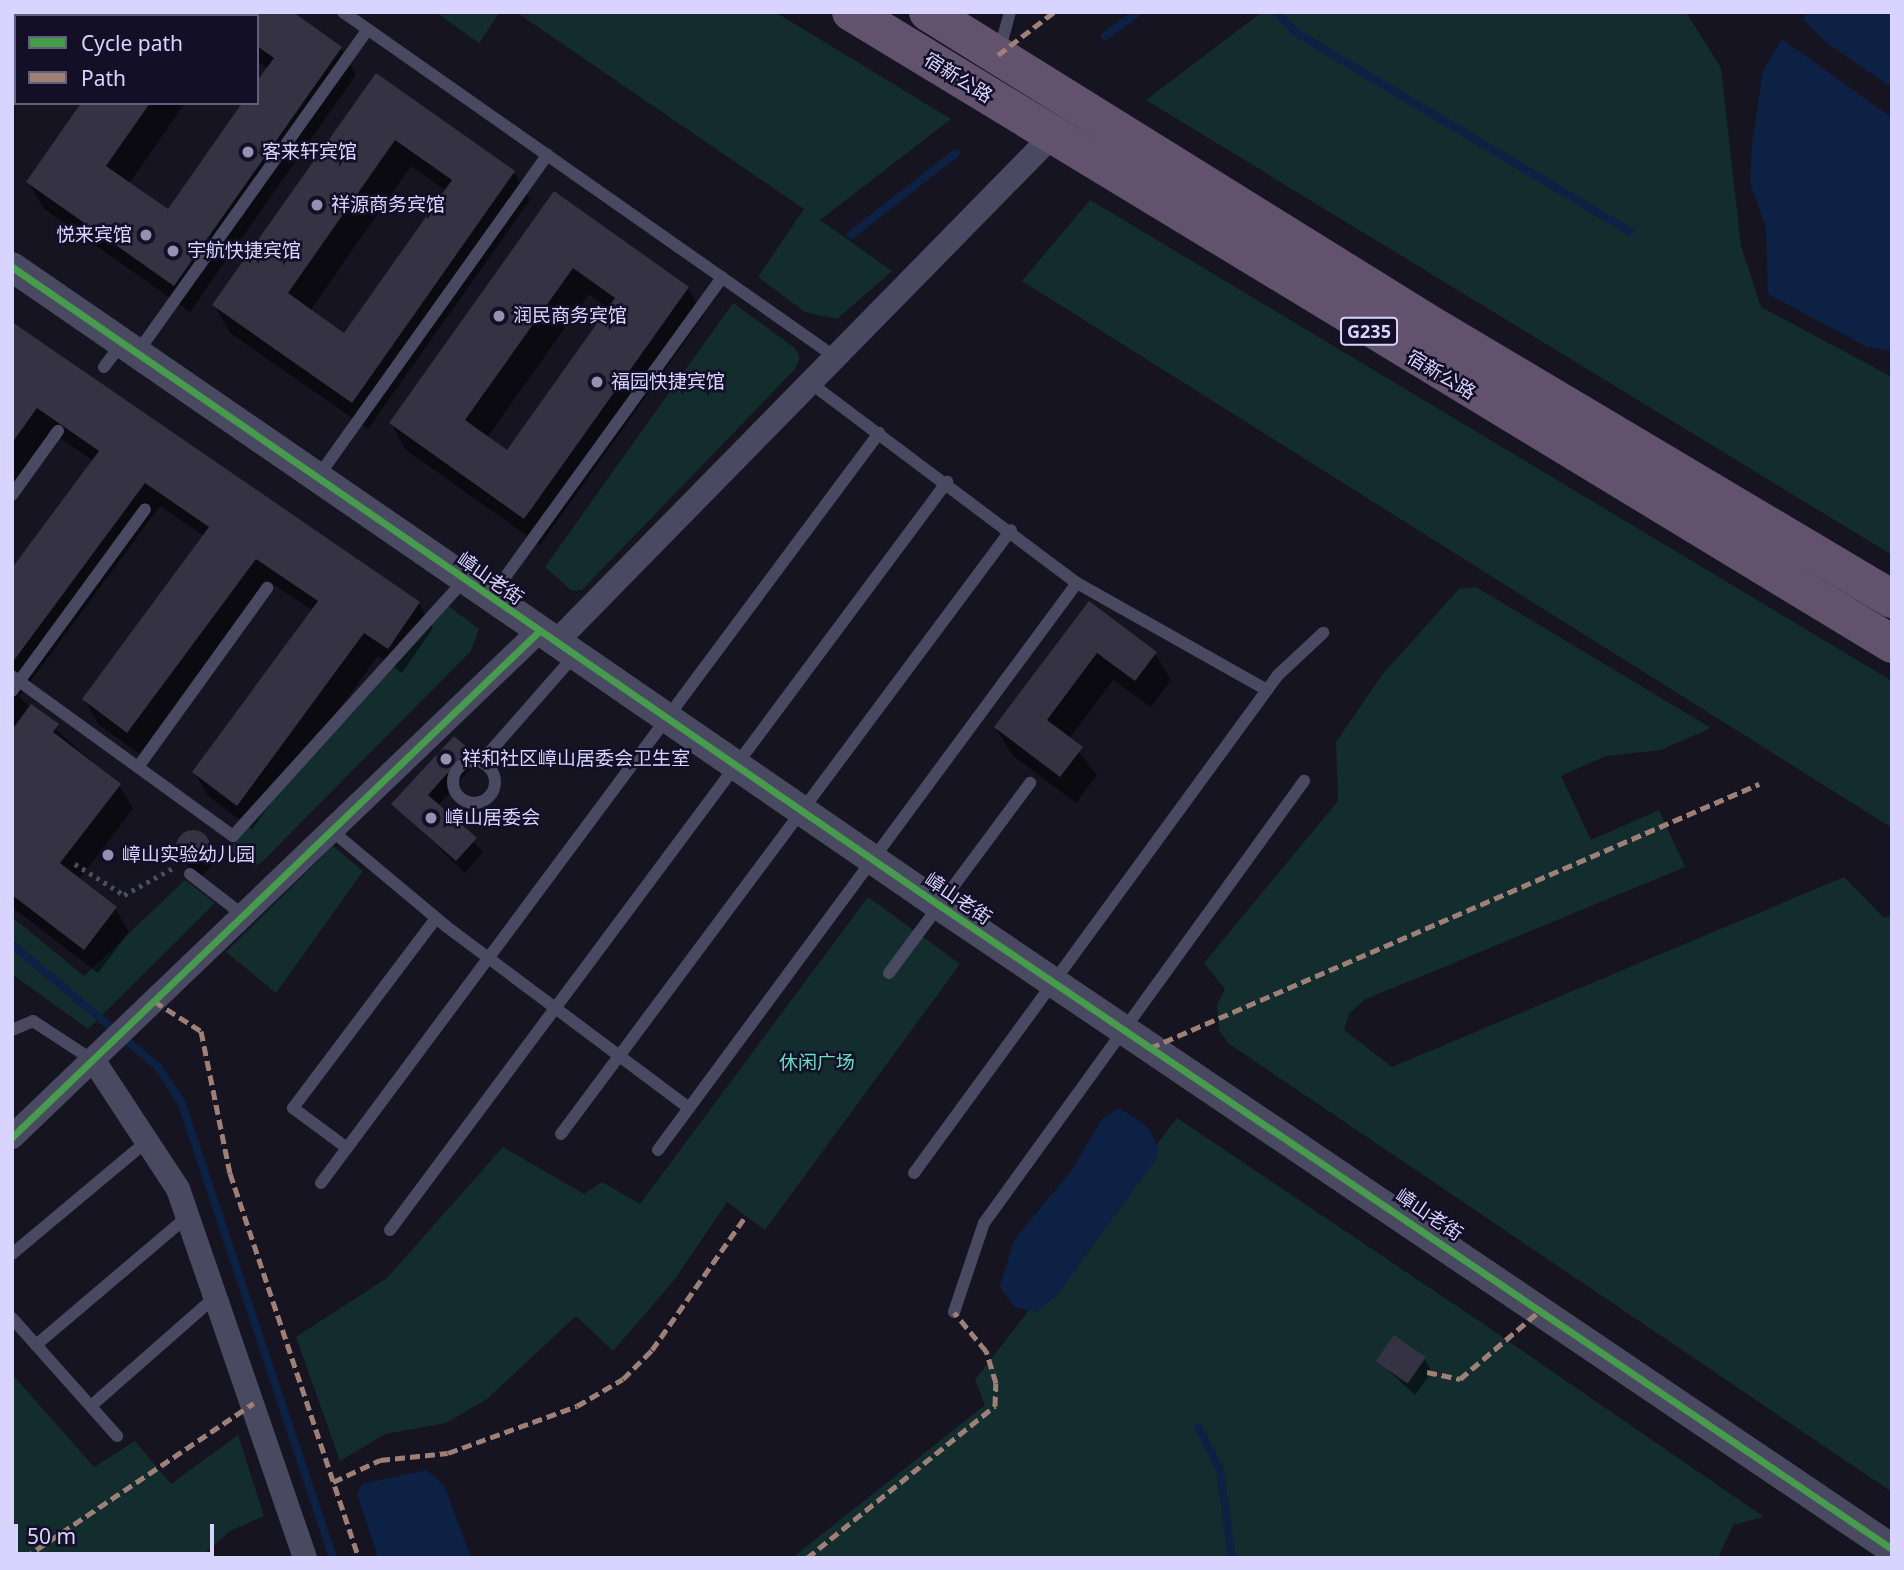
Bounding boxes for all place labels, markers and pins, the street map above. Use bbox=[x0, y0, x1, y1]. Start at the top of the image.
place label: 客来轩宾馆 bbox=[262, 141, 357, 163]
marker: 客来轩宾馆 bbox=[240, 144, 256, 160]
place label: 祥源商务宾馆 bbox=[331, 194, 445, 216]
marker: 祥源商务宾馆 bbox=[309, 197, 325, 213]
place label: 悦来宾馆 bbox=[56, 224, 132, 246]
marker: 悦来宾馆 bbox=[138, 227, 154, 243]
place label: 宇航快捷宾馆 bbox=[187, 240, 301, 262]
marker: 宇航快捷宾馆 bbox=[165, 243, 181, 259]
place label: 润民商务宾馆 bbox=[513, 305, 627, 327]
marker: 润民商务宾馆 bbox=[491, 308, 507, 324]
place label: 福园快捷宾馆 bbox=[611, 371, 725, 393]
marker: 福园快捷宾馆 bbox=[589, 374, 605, 390]
place label: 祥和社区嶂山居委会卫生室 bbox=[462, 748, 690, 770]
marker: 祥和社区嶂山居委会卫生室 bbox=[436, 749, 456, 769]
place label: 嶂山居委会 bbox=[445, 807, 540, 829]
marker: 嶂山居委会 bbox=[423, 810, 439, 826]
place label: 嶂山实验幼儿园 bbox=[122, 844, 255, 866]
marker: 嶂山实验幼儿园 bbox=[100, 847, 116, 863]

